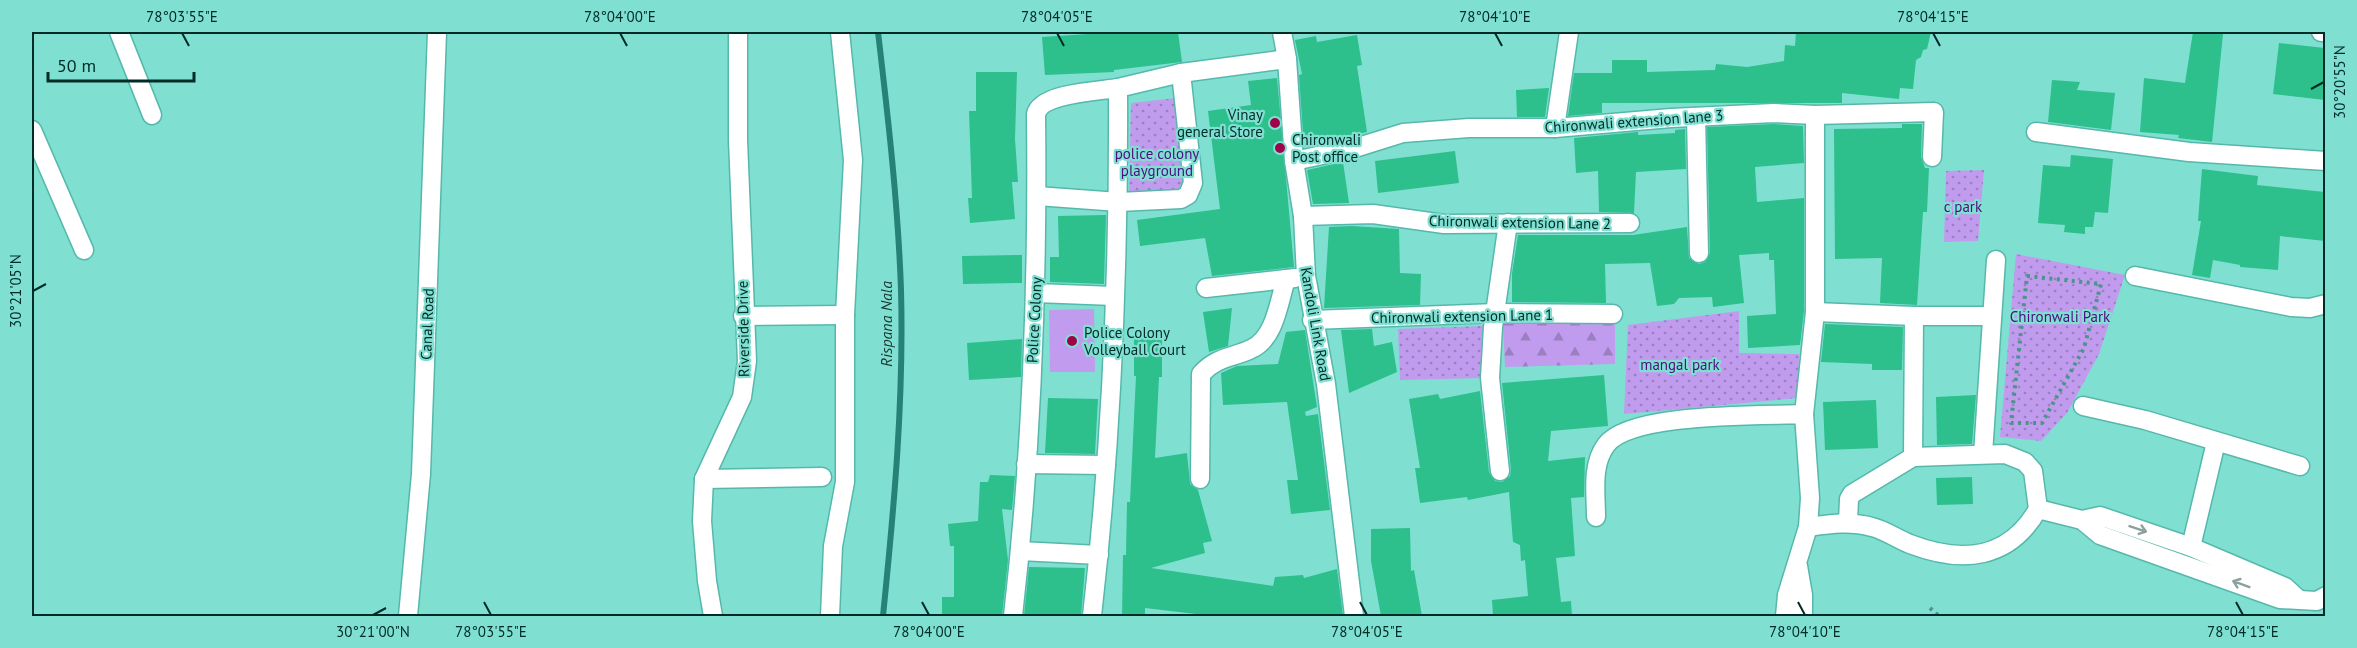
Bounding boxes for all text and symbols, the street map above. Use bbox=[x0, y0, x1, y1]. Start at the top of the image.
text: 78°03'55"E bbox=[146, 7, 218, 26]
text: 78°04'00"E bbox=[584, 7, 656, 26]
text: 78°04'05"E bbox=[1021, 7, 1093, 26]
text: 78°04'10"E bbox=[1459, 7, 1531, 26]
text: 78°04'15"E bbox=[1897, 7, 1969, 26]
scale bar bbox=[48, 45, 194, 83]
text: 30°20'55"N bbox=[2330, 45, 2349, 119]
text: 50 m bbox=[57, 54, 96, 77]
place label: Vinay general Store bbox=[1177, 105, 1263, 141]
street label: Chironwali extension lane 3 bbox=[1544, 105, 1724, 137]
marker: Vinay general Store bbox=[1268, 116, 1282, 130]
place label: Chironwali Post office bbox=[1292, 130, 1361, 166]
marker: Chironwali Post office bbox=[1273, 141, 1287, 155]
park label: police colony playground bbox=[1115, 144, 1199, 180]
park label: c park bbox=[1944, 197, 1983, 216]
street label: Chironwali extension Lane 2 bbox=[1429, 211, 1611, 233]
text: 30°21'05"N bbox=[6, 254, 25, 328]
street label: Kandoli Link Road bbox=[1297, 266, 1335, 382]
street label: Police Colony bbox=[1022, 277, 1046, 363]
street label: Riverside Drive bbox=[733, 281, 753, 377]
water label: Rispana Nala bbox=[876, 281, 896, 367]
street label: Canal Road bbox=[416, 288, 438, 360]
street label: Chironwali extension Lane 1 bbox=[1371, 305, 1553, 327]
park label: Chironwali Park bbox=[2010, 307, 2111, 326]
place label: Police Colony Volleyball Court bbox=[1083, 323, 1186, 359]
marker: Police Colony Volleyball Court bbox=[1065, 334, 1079, 348]
park label: mangal park bbox=[1640, 355, 1721, 374]
one-way arrow bbox=[2128, 524, 2147, 535]
one-way arrow bbox=[2232, 578, 2251, 589]
text: 30°21'00"N bbox=[336, 622, 410, 641]
text: 78°03'55"E bbox=[455, 622, 527, 641]
text: 78°04'00"E bbox=[893, 622, 965, 641]
text: 78°04'05"E bbox=[1331, 622, 1403, 641]
text: 78°04'10"E bbox=[1769, 622, 1841, 641]
text: 78°04'15"E bbox=[2207, 622, 2279, 641]

